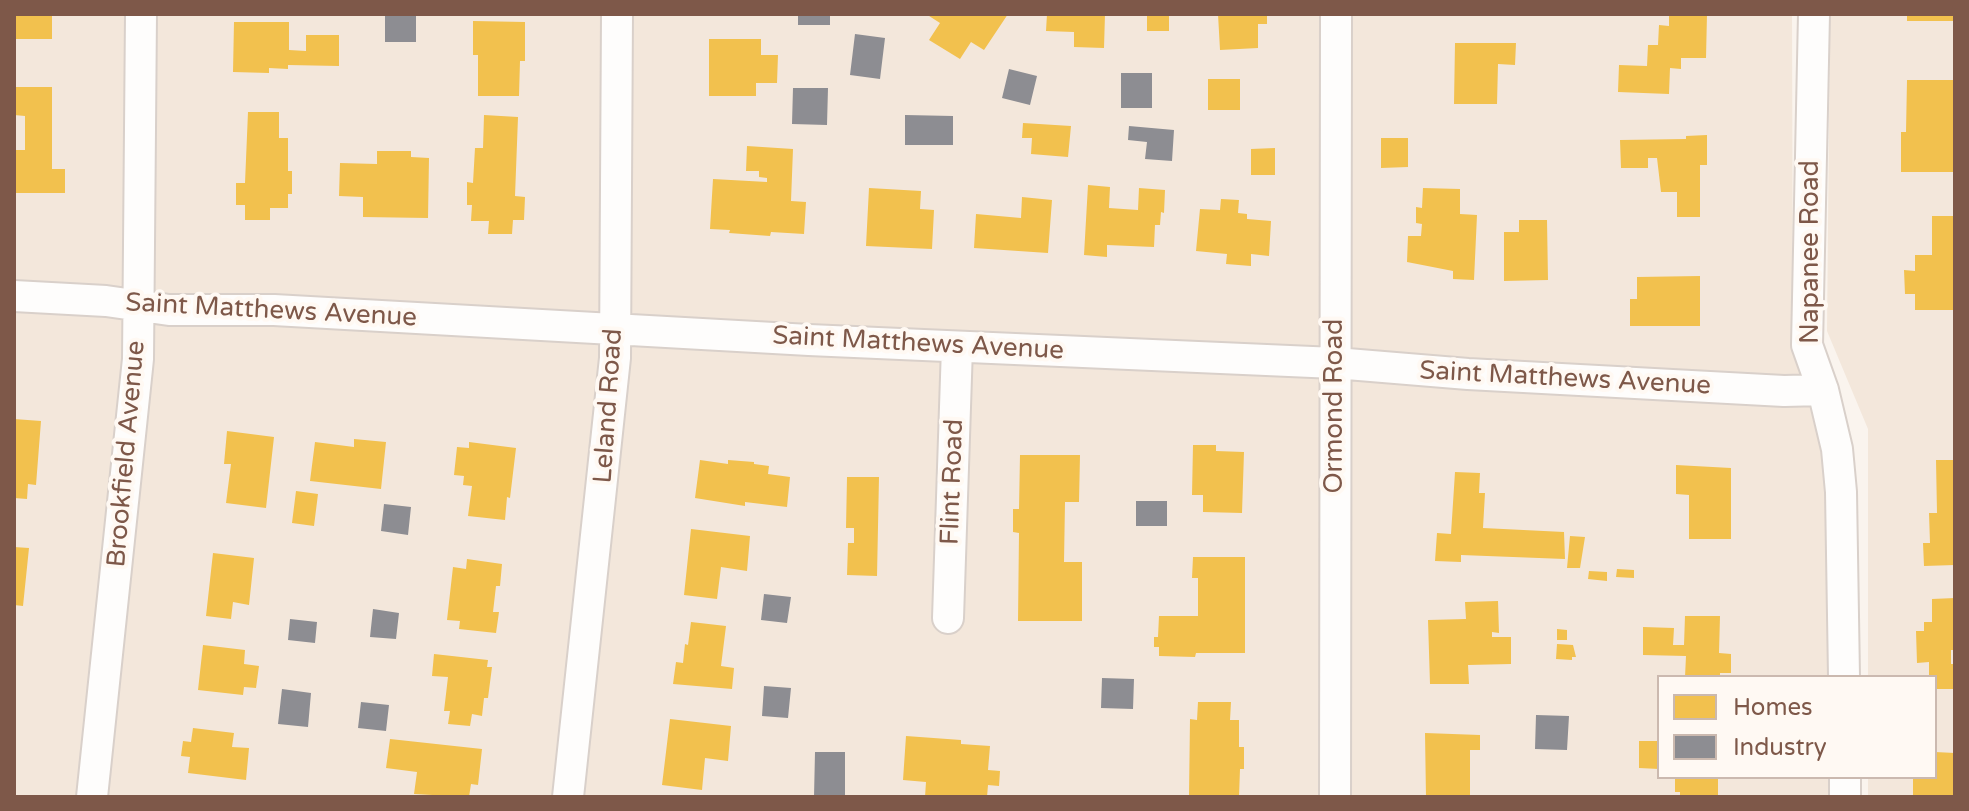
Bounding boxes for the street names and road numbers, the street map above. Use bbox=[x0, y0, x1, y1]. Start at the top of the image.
street label: Napanee Road bbox=[1795, 160, 1827, 344]
street label: Saint Matthews Avenue bbox=[124, 288, 418, 334]
street label: Ormond Road bbox=[1319, 319, 1351, 493]
street label: Saint Matthews Avenue bbox=[771, 321, 1065, 367]
street label: Leland Road bbox=[588, 328, 630, 484]
street label: Brookfield Avenue bbox=[102, 339, 152, 569]
street label: Saint Matthews Avenue bbox=[1418, 356, 1712, 402]
street label: Flint Road bbox=[935, 418, 971, 546]

